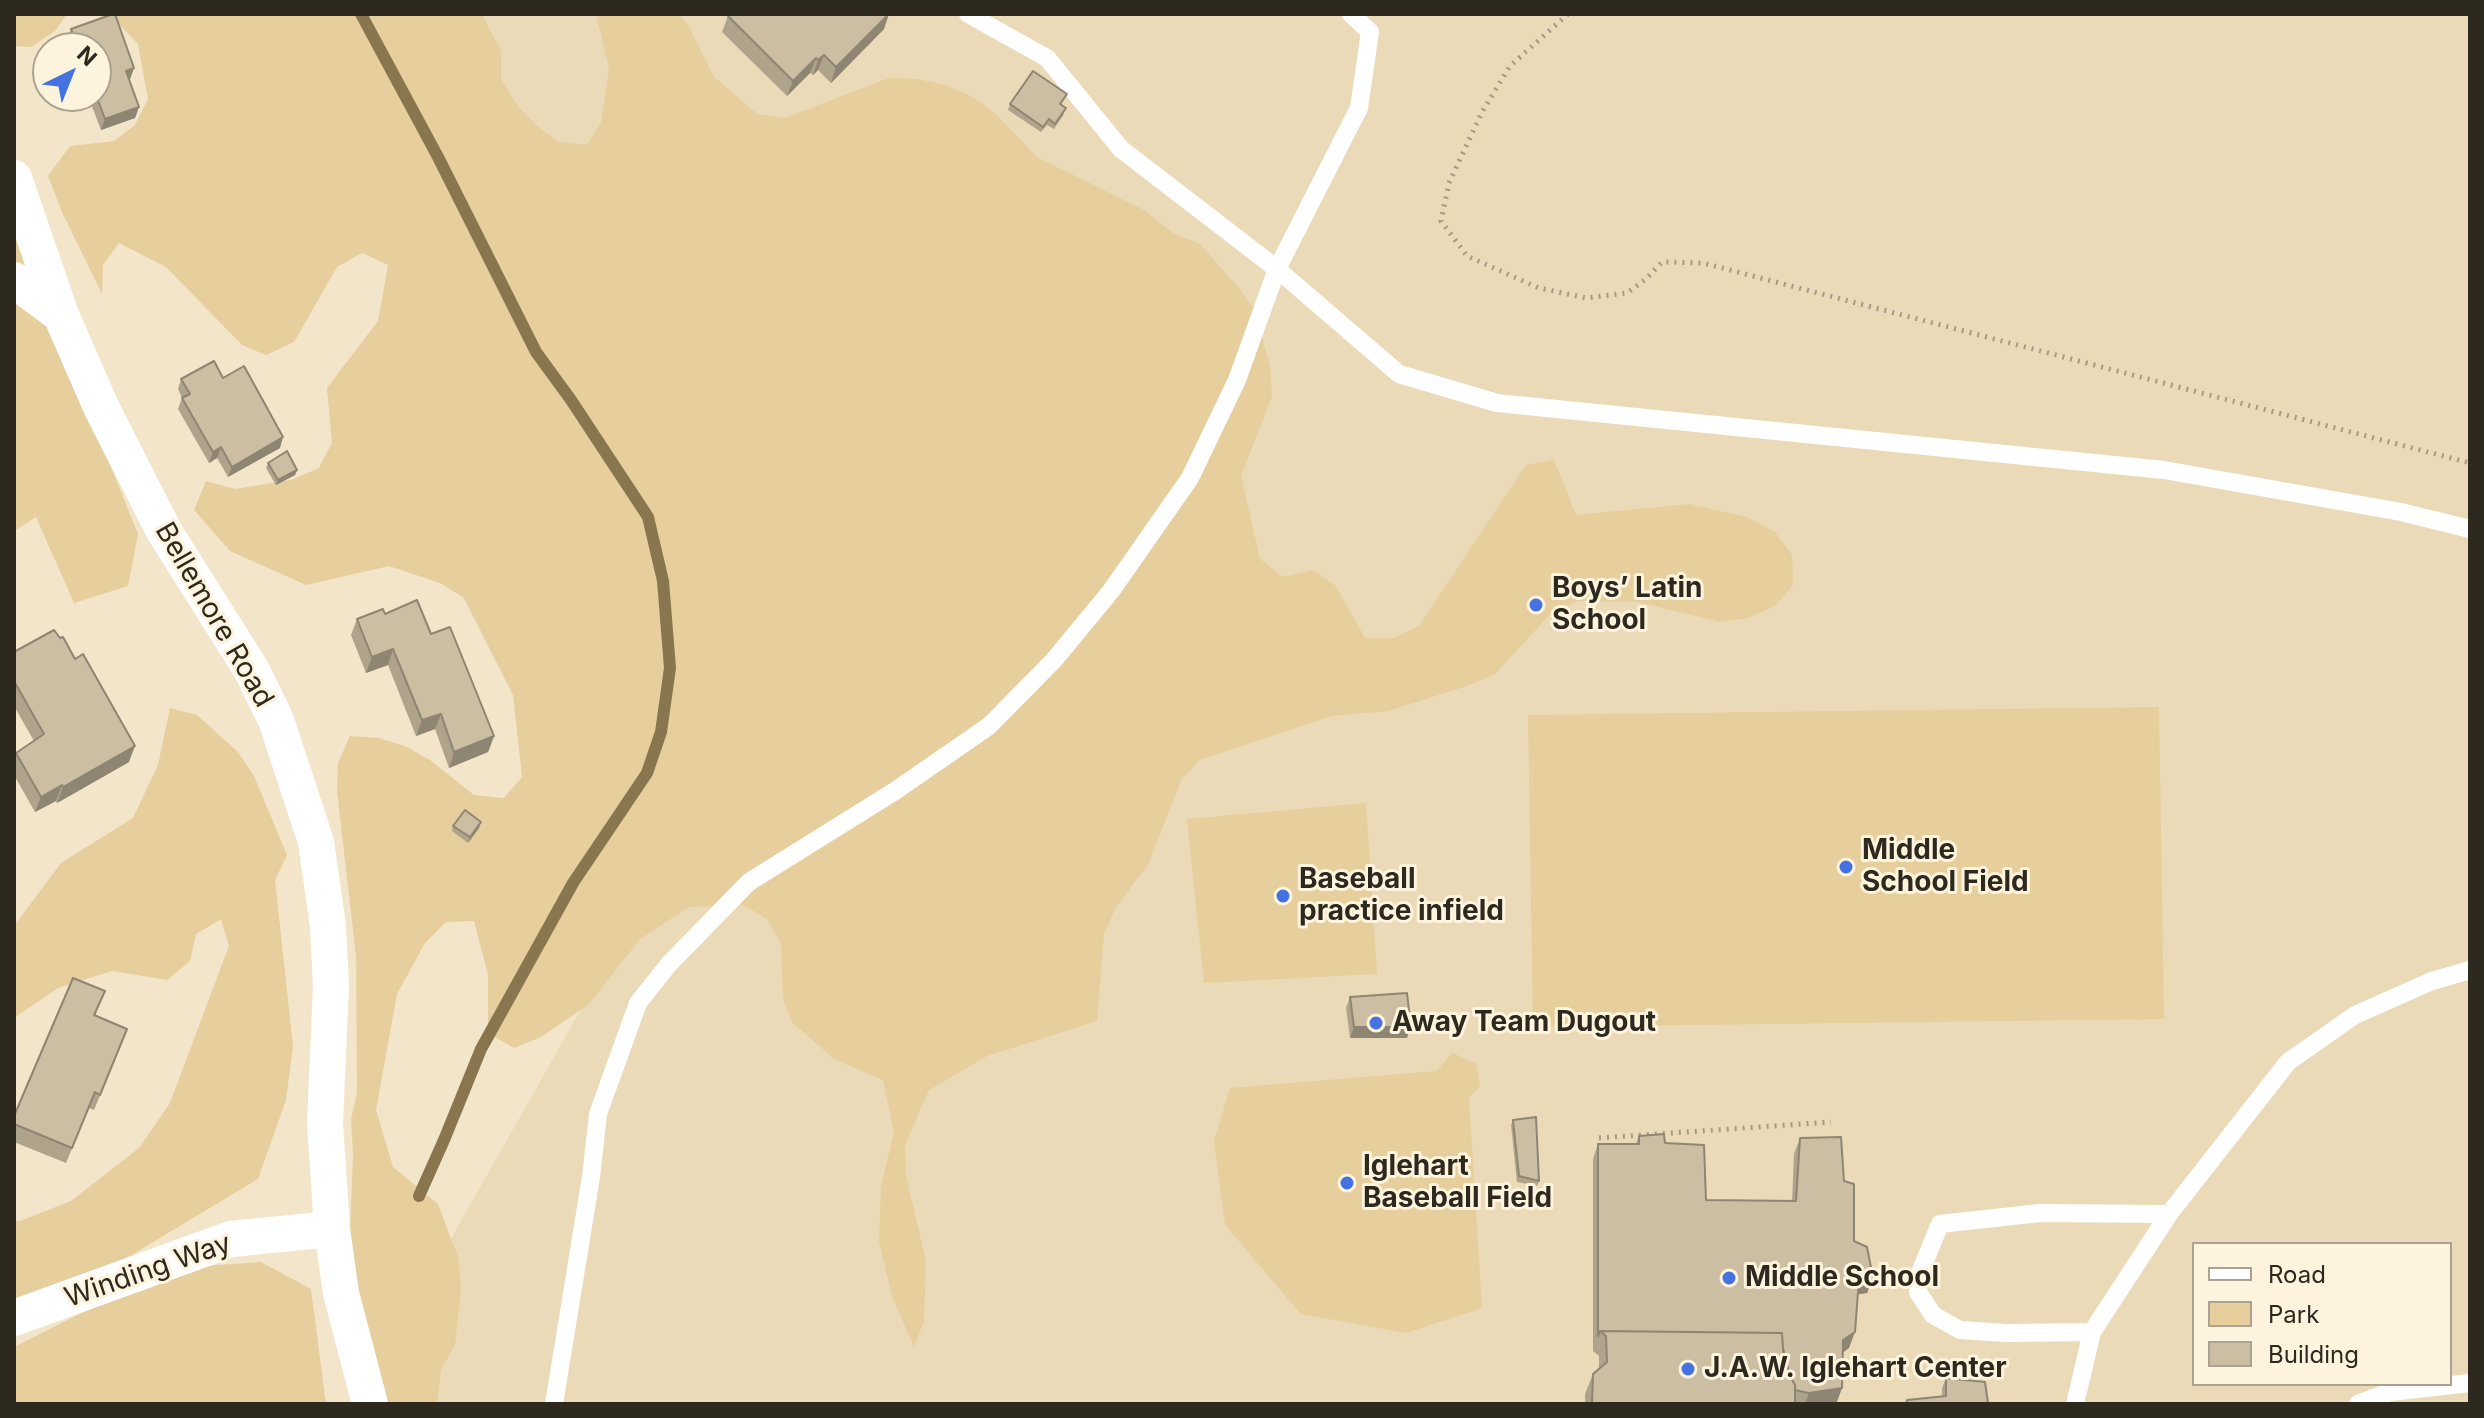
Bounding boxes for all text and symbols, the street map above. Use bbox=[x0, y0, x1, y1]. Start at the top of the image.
north arrow bbox=[32, 32, 112, 112]
text: N bbox=[72, 41, 102, 71]
street label: Bellemore Road bbox=[148, 517, 280, 713]
place label: Boys’ Latin School bbox=[1552, 572, 1702, 638]
marker: Boys’ Latin School bbox=[1527, 596, 1545, 614]
place label: Middle School Field bbox=[1862, 834, 2029, 900]
marker: Middle School Field bbox=[1837, 858, 1855, 876]
place label: Baseball practice infield bbox=[1299, 863, 1504, 929]
marker: Baseball practice infield bbox=[1274, 887, 1292, 905]
place label: Away Team Dugout bbox=[1392, 1006, 1656, 1040]
marker: Away Team Dugout bbox=[1367, 1014, 1385, 1032]
place label: Iglehart Baseball Field bbox=[1363, 1150, 1552, 1216]
marker: Iglehart Baseball Field bbox=[1338, 1174, 1356, 1192]
street label: Winding Way bbox=[60, 1227, 236, 1315]
legend bbox=[2192, 1242, 2452, 1386]
text: Road bbox=[2268, 1260, 2326, 1289]
place label: Middle School bbox=[1745, 1261, 1939, 1295]
marker: Middle School bbox=[1720, 1269, 1738, 1287]
text: Park bbox=[2268, 1300, 2319, 1329]
text: Building bbox=[2268, 1340, 2359, 1369]
place label: J.A.W. Iglehart Center bbox=[1704, 1352, 2007, 1386]
marker: J.A.W. Iglehart Center bbox=[1679, 1360, 1697, 1378]

